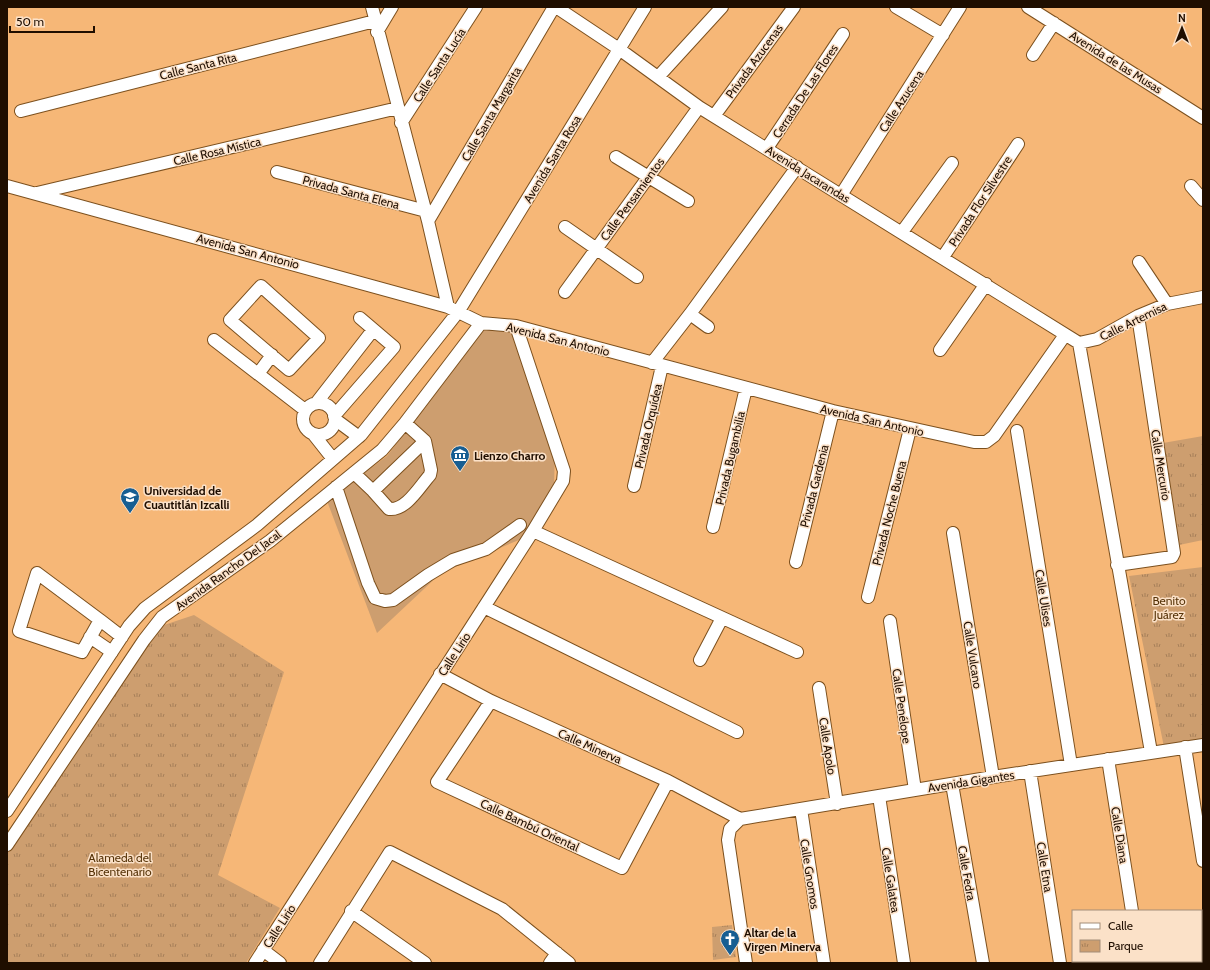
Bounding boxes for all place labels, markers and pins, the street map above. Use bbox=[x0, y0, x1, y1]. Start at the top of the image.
museum icon: Lienzo Charro bbox=[449, 444, 471, 472]
place label: Lienzo Charro bbox=[474, 448, 546, 463]
place label: Universidad de Cuautitlán Izcalli bbox=[144, 483, 230, 512]
school or university icon: Universidad de Cuautitlán Izcalli bbox=[119, 486, 141, 514]
place label: Altar de la Virgen Minerva bbox=[744, 925, 821, 954]
church icon: Altar de la Virgen Minerva bbox=[719, 928, 741, 956]

